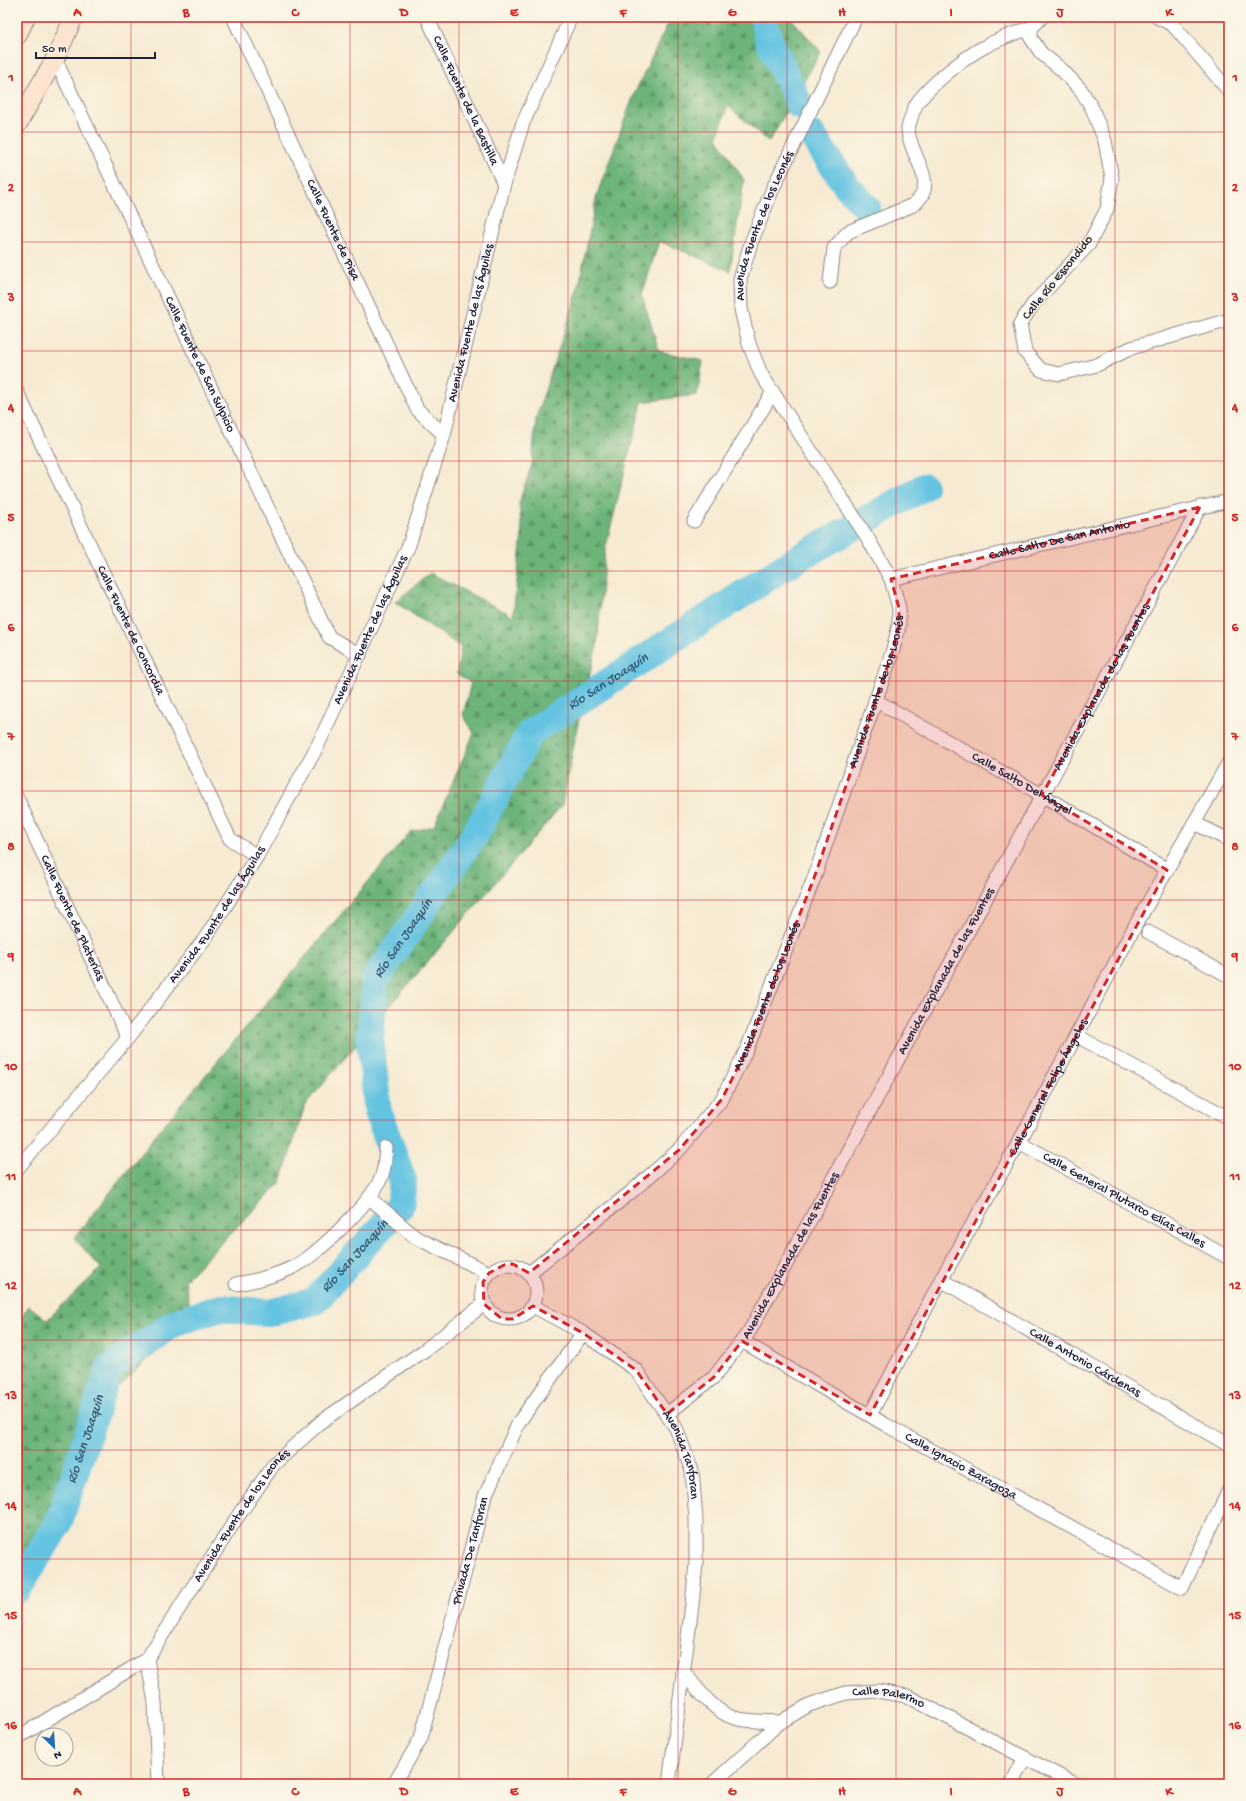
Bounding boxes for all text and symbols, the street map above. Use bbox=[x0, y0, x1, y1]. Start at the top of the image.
text: A bbox=[72, 6, 82, 21]
text: B bbox=[182, 6, 191, 21]
text: C bbox=[290, 6, 300, 21]
text: D bbox=[399, 6, 409, 21]
text: E bbox=[510, 6, 519, 21]
text: F bbox=[619, 6, 628, 21]
text: G bbox=[728, 6, 737, 21]
text: H bbox=[838, 6, 846, 21]
text: I bbox=[949, 6, 953, 21]
text: J bbox=[1056, 6, 1065, 21]
text: K bbox=[1164, 6, 1174, 21]
street label: Calle Fuente de la Bastilla bbox=[429, 33, 502, 168]
scale bar bbox=[36, 34, 155, 60]
text: 50 m bbox=[42, 43, 67, 57]
text: 1 bbox=[7, 71, 14, 86]
text: 1 bbox=[1231, 71, 1238, 86]
street label: Avenida Fuente de los Leonés bbox=[732, 148, 798, 301]
street label: Calle Fuente de Pisa bbox=[303, 177, 363, 283]
text: 2 bbox=[8, 181, 15, 196]
text: 2 bbox=[1232, 181, 1239, 196]
street label: Calle Río Escondido bbox=[1019, 233, 1097, 323]
street label: Avenida Fuente de las Águilas bbox=[445, 241, 497, 404]
text: 3 bbox=[7, 291, 15, 306]
text: 3 bbox=[1231, 291, 1239, 306]
street label: Calle Fuente de San Sulpicio bbox=[161, 294, 239, 435]
text: 4 bbox=[7, 401, 15, 416]
text: 4 bbox=[1231, 401, 1239, 416]
text: 5 bbox=[8, 511, 15, 526]
text: 5 bbox=[1232, 511, 1239, 526]
street label: Calle Salto De San Antonio bbox=[988, 517, 1131, 564]
street label: Avenida Fuente de las Águilas bbox=[330, 552, 411, 707]
street label: Calle Fuente de Concordia bbox=[93, 563, 168, 698]
street label: Avenida Explanada de las Fuentes bbox=[1050, 600, 1154, 773]
street label: Avenida Fuente de los Leonés bbox=[845, 615, 907, 770]
text: 6 bbox=[8, 621, 15, 636]
text: 6 bbox=[1232, 621, 1239, 636]
water label: Río San Joaquín bbox=[565, 649, 652, 714]
text: 7 bbox=[7, 730, 16, 745]
text: 7 bbox=[1231, 730, 1240, 745]
street label: Calle Salto Del Ángel bbox=[969, 749, 1075, 819]
text: 8 bbox=[7, 840, 15, 855]
text: 8 bbox=[1231, 840, 1239, 855]
street label: Avenida Fuente de las Águilas bbox=[166, 843, 269, 986]
street label: Calle Fuente de Platerias bbox=[37, 853, 108, 984]
street label: Avenida Explanada de las Fuentes bbox=[895, 884, 998, 1057]
water label: Río San Joaquín bbox=[370, 895, 437, 981]
street label: Avenida Fuente de los Leonés bbox=[730, 919, 804, 1073]
text: 9 bbox=[7, 950, 15, 965]
text: 9 bbox=[1231, 950, 1239, 965]
street label: Calle General Felipe Ángeles bbox=[1005, 1015, 1092, 1158]
text: 10 bbox=[4, 1060, 18, 1075]
text: 10 bbox=[1228, 1060, 1242, 1075]
street label: Calle General Plutarco Elías Calles bbox=[1040, 1149, 1209, 1252]
street label: Avenida Explanada de las Fuentes bbox=[739, 1168, 843, 1342]
text: 11 bbox=[5, 1170, 16, 1185]
text: 11 bbox=[1229, 1170, 1240, 1185]
water label: Río San Joaquín bbox=[318, 1216, 392, 1296]
text: 12 bbox=[4, 1279, 17, 1294]
text: 12 bbox=[1228, 1279, 1241, 1294]
street label: Calle Antonio Cárdenas bbox=[1027, 1325, 1144, 1401]
text: 13 bbox=[4, 1389, 17, 1404]
text: 13 bbox=[1228, 1389, 1241, 1404]
water label: Río San Joaquín bbox=[63, 1392, 109, 1486]
street label: Avenida Tanforan bbox=[658, 1407, 702, 1501]
street label: Calle Ignacio Zaragoza bbox=[902, 1429, 1020, 1503]
street label: Avenida Fuente de los Leonés bbox=[190, 1445, 294, 1585]
street label: Privada De Tanforan bbox=[449, 1494, 492, 1607]
text: 14 bbox=[4, 1499, 18, 1514]
text: 14 bbox=[1228, 1499, 1242, 1514]
text: 15 bbox=[4, 1609, 17, 1624]
text: 15 bbox=[1228, 1609, 1241, 1624]
street label: Calle Palermo bbox=[852, 1683, 928, 1712]
text: 16 bbox=[4, 1719, 17, 1734]
text: 16 bbox=[1228, 1719, 1241, 1734]
north arrow bbox=[34, 1727, 74, 1767]
text: N bbox=[52, 1747, 63, 1761]
text: A bbox=[72, 1785, 82, 1800]
text: B bbox=[182, 1785, 191, 1800]
text: C bbox=[290, 1785, 300, 1800]
text: D bbox=[399, 1785, 409, 1800]
text: E bbox=[510, 1785, 519, 1800]
text: F bbox=[619, 1785, 628, 1800]
text: G bbox=[728, 1785, 737, 1800]
text: H bbox=[838, 1785, 846, 1800]
text: I bbox=[949, 1785, 953, 1800]
text: J bbox=[1056, 1785, 1065, 1800]
text: K bbox=[1164, 1785, 1174, 1800]

